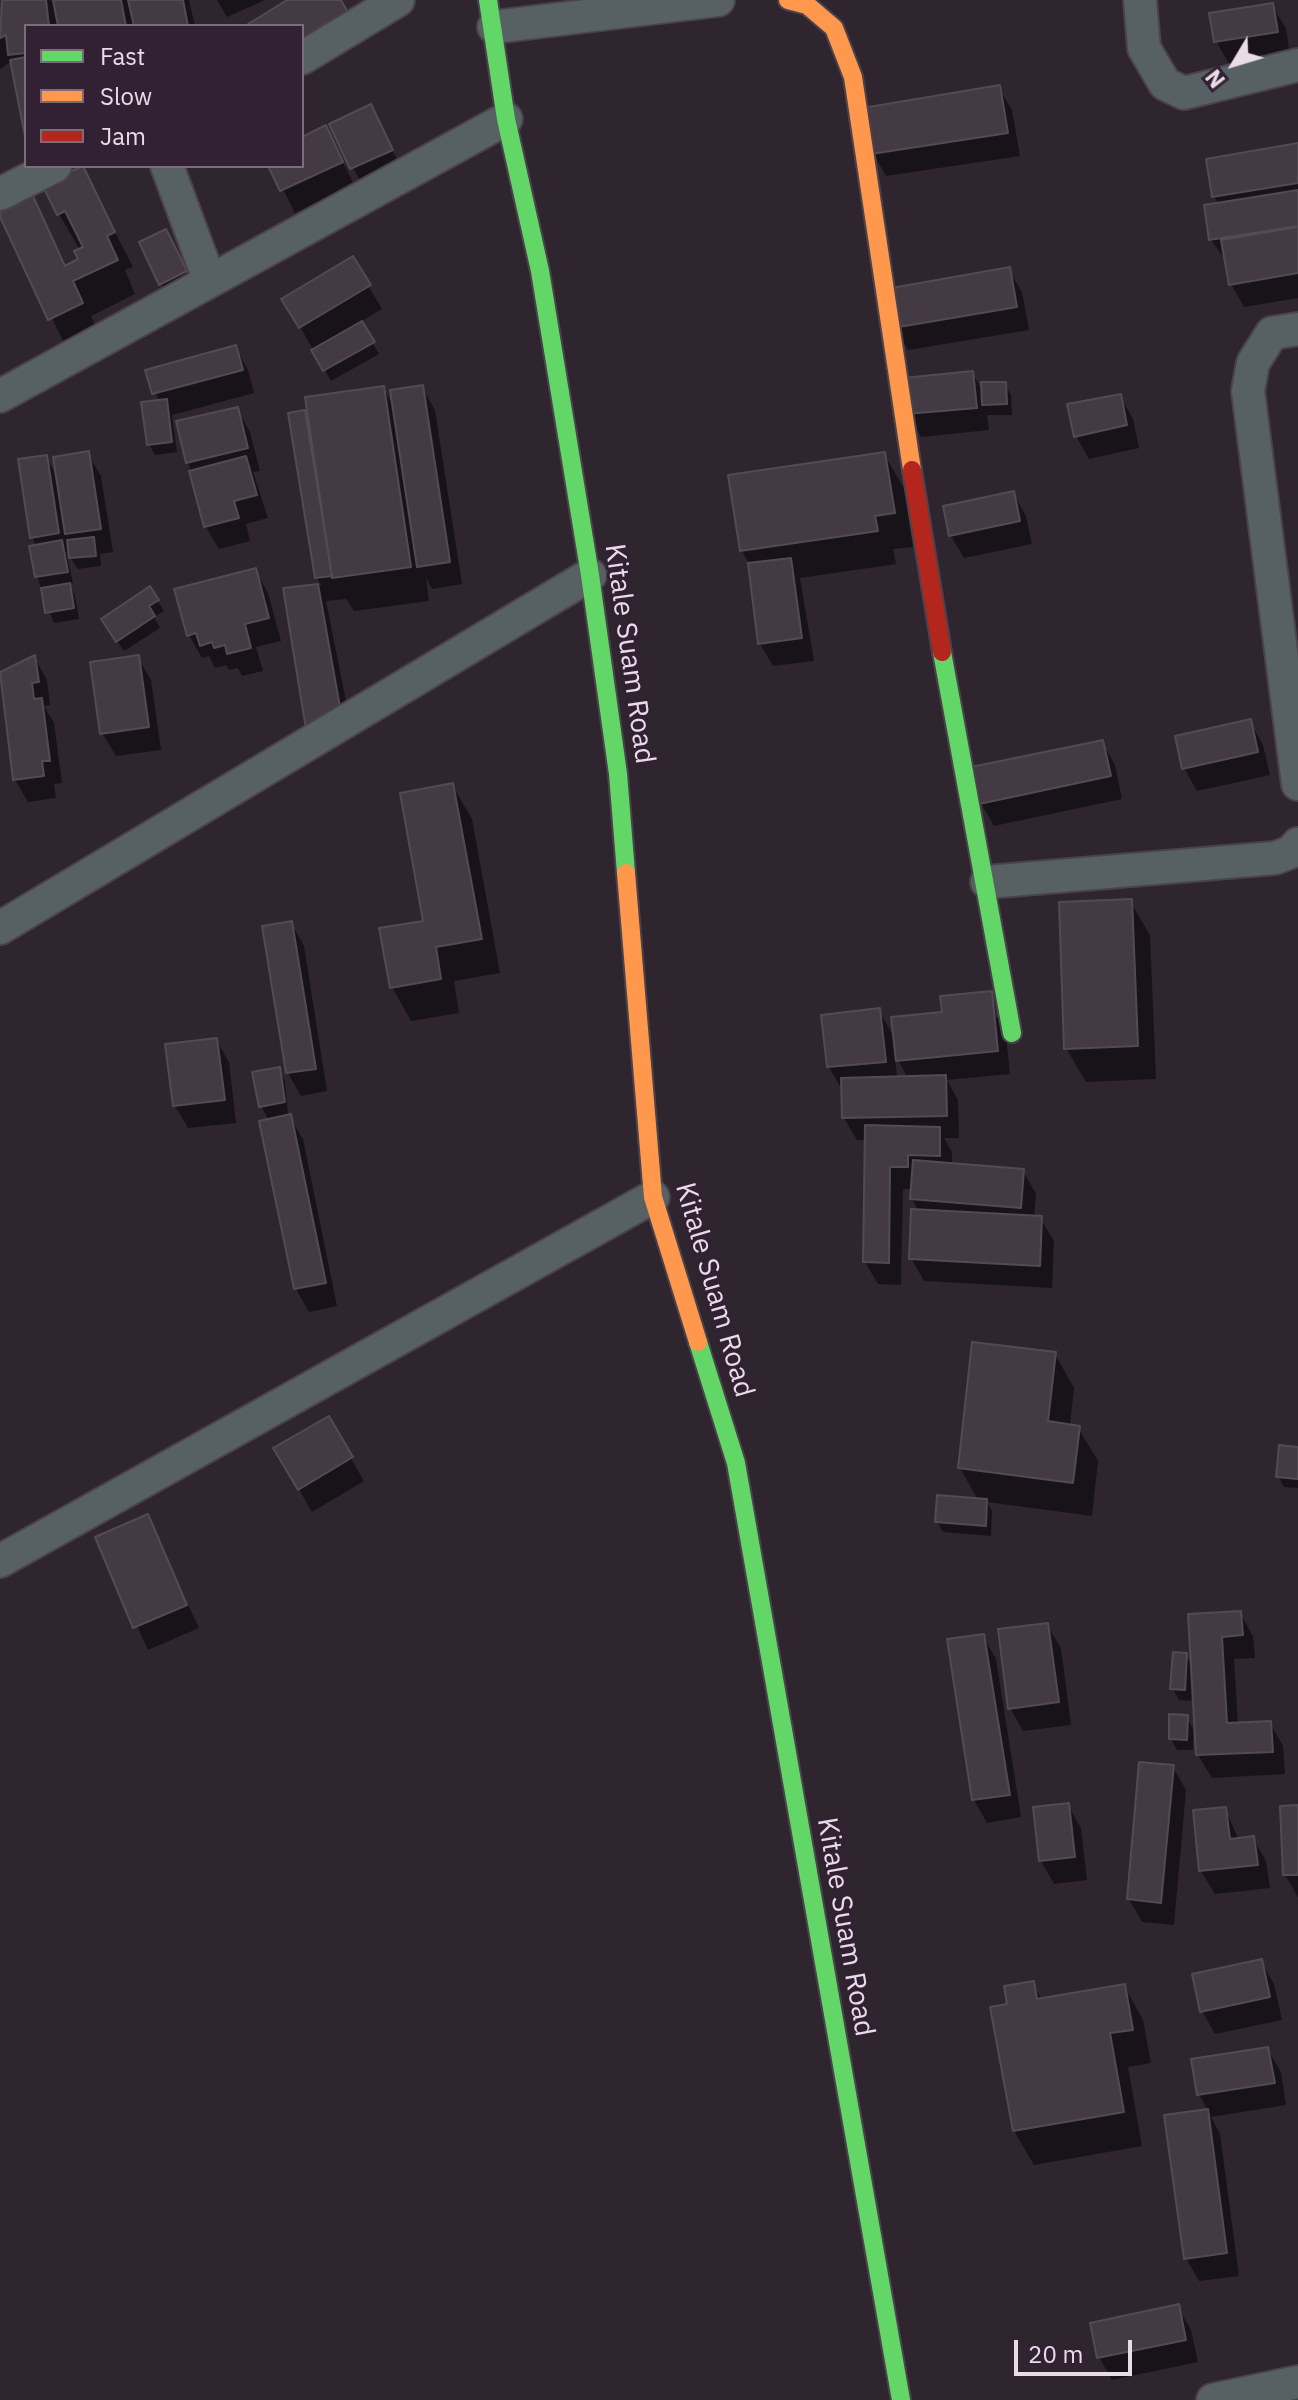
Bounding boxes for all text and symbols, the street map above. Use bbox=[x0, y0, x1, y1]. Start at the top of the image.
legend bbox=[24, 24, 304, 168]
north arrow bbox=[1194, 24, 1274, 104]
text: Fast bbox=[100, 40, 145, 72]
text: N bbox=[1198, 64, 1231, 94]
text: Slow bbox=[100, 80, 152, 112]
text: Jam bbox=[100, 120, 146, 152]
street label: Kitale Suam Road bbox=[597, 542, 661, 766]
street label: Kitale Suam Road bbox=[667, 1179, 761, 1401]
street label: Kitale Suam Road bbox=[809, 1815, 881, 2039]
scale bar bbox=[1018, 2324, 1136, 2374]
text: 20 m bbox=[1028, 2338, 1083, 2370]

